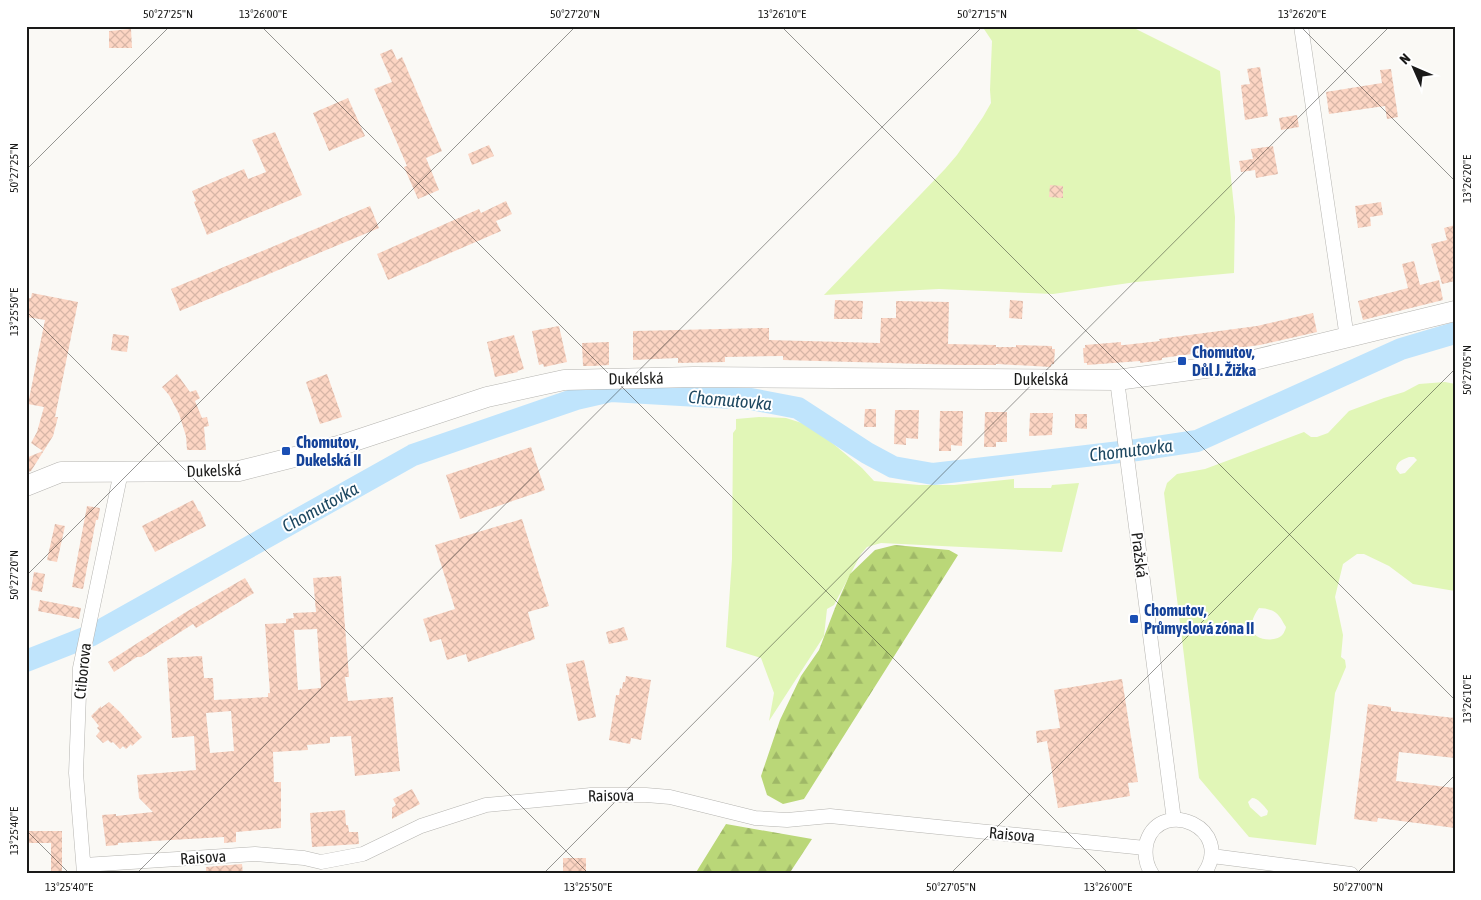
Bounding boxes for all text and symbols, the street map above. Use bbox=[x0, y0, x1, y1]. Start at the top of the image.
text: 50°27'25"N bbox=[143, 7, 193, 21]
text: 13°26'00"E bbox=[239, 7, 287, 21]
text: 50°27'20"N bbox=[550, 7, 600, 21]
text: 13°26'10"E bbox=[758, 7, 806, 21]
text: 50°27'15"N bbox=[957, 7, 1007, 21]
text: 13°26'20"E bbox=[1278, 7, 1326, 21]
north arrow bbox=[1388, 42, 1438, 92]
text: N bbox=[1396, 50, 1413, 67]
text: 50°27'25"N bbox=[7, 143, 21, 193]
text: 13°26'20"E bbox=[1460, 155, 1474, 203]
text: 13°25'50"E bbox=[7, 288, 21, 336]
place label: Chomutov, Důl J. Žižka bbox=[1192, 343, 1256, 379]
text: 50°27'05"N bbox=[1460, 345, 1474, 395]
marker: Chomutov, Důl J. Žižka bbox=[1176, 355, 1188, 367]
street label: Dukelská bbox=[608, 369, 664, 387]
street label: Dukelská bbox=[1013, 370, 1069, 388]
water label: Chomutovka bbox=[687, 386, 773, 414]
place label: Chomutov, Dukelská II bbox=[296, 433, 361, 469]
water label: Chomutovka bbox=[1088, 434, 1174, 466]
marker: Chomutov, Dukelská II bbox=[280, 445, 292, 457]
street label: Dukelská bbox=[186, 460, 242, 480]
water label: Chomutovka bbox=[278, 477, 362, 536]
street label: Pražská bbox=[1128, 531, 1152, 579]
text: 50°27'20"N bbox=[7, 550, 21, 600]
place label: Chomutov, Průmyslová zóna II bbox=[1144, 601, 1254, 637]
marker: Chomutov, Průmyslová zóna II bbox=[1128, 613, 1140, 625]
street label: Ctiborova bbox=[70, 642, 94, 700]
text: 13°26'10"E bbox=[1460, 675, 1474, 723]
street label: Raisova bbox=[588, 786, 634, 804]
text: 13°25'40"E bbox=[7, 807, 21, 855]
street label: Raisova bbox=[988, 823, 1036, 845]
street label: Raisova bbox=[179, 846, 227, 868]
text: 13°25'40"E bbox=[45, 880, 93, 894]
text: 13°25'50"E bbox=[564, 880, 612, 894]
text: 50°27'05"N bbox=[926, 880, 976, 894]
text: 13°26'00"E bbox=[1084, 880, 1132, 894]
text: 50°27'00"N bbox=[1333, 880, 1383, 894]

